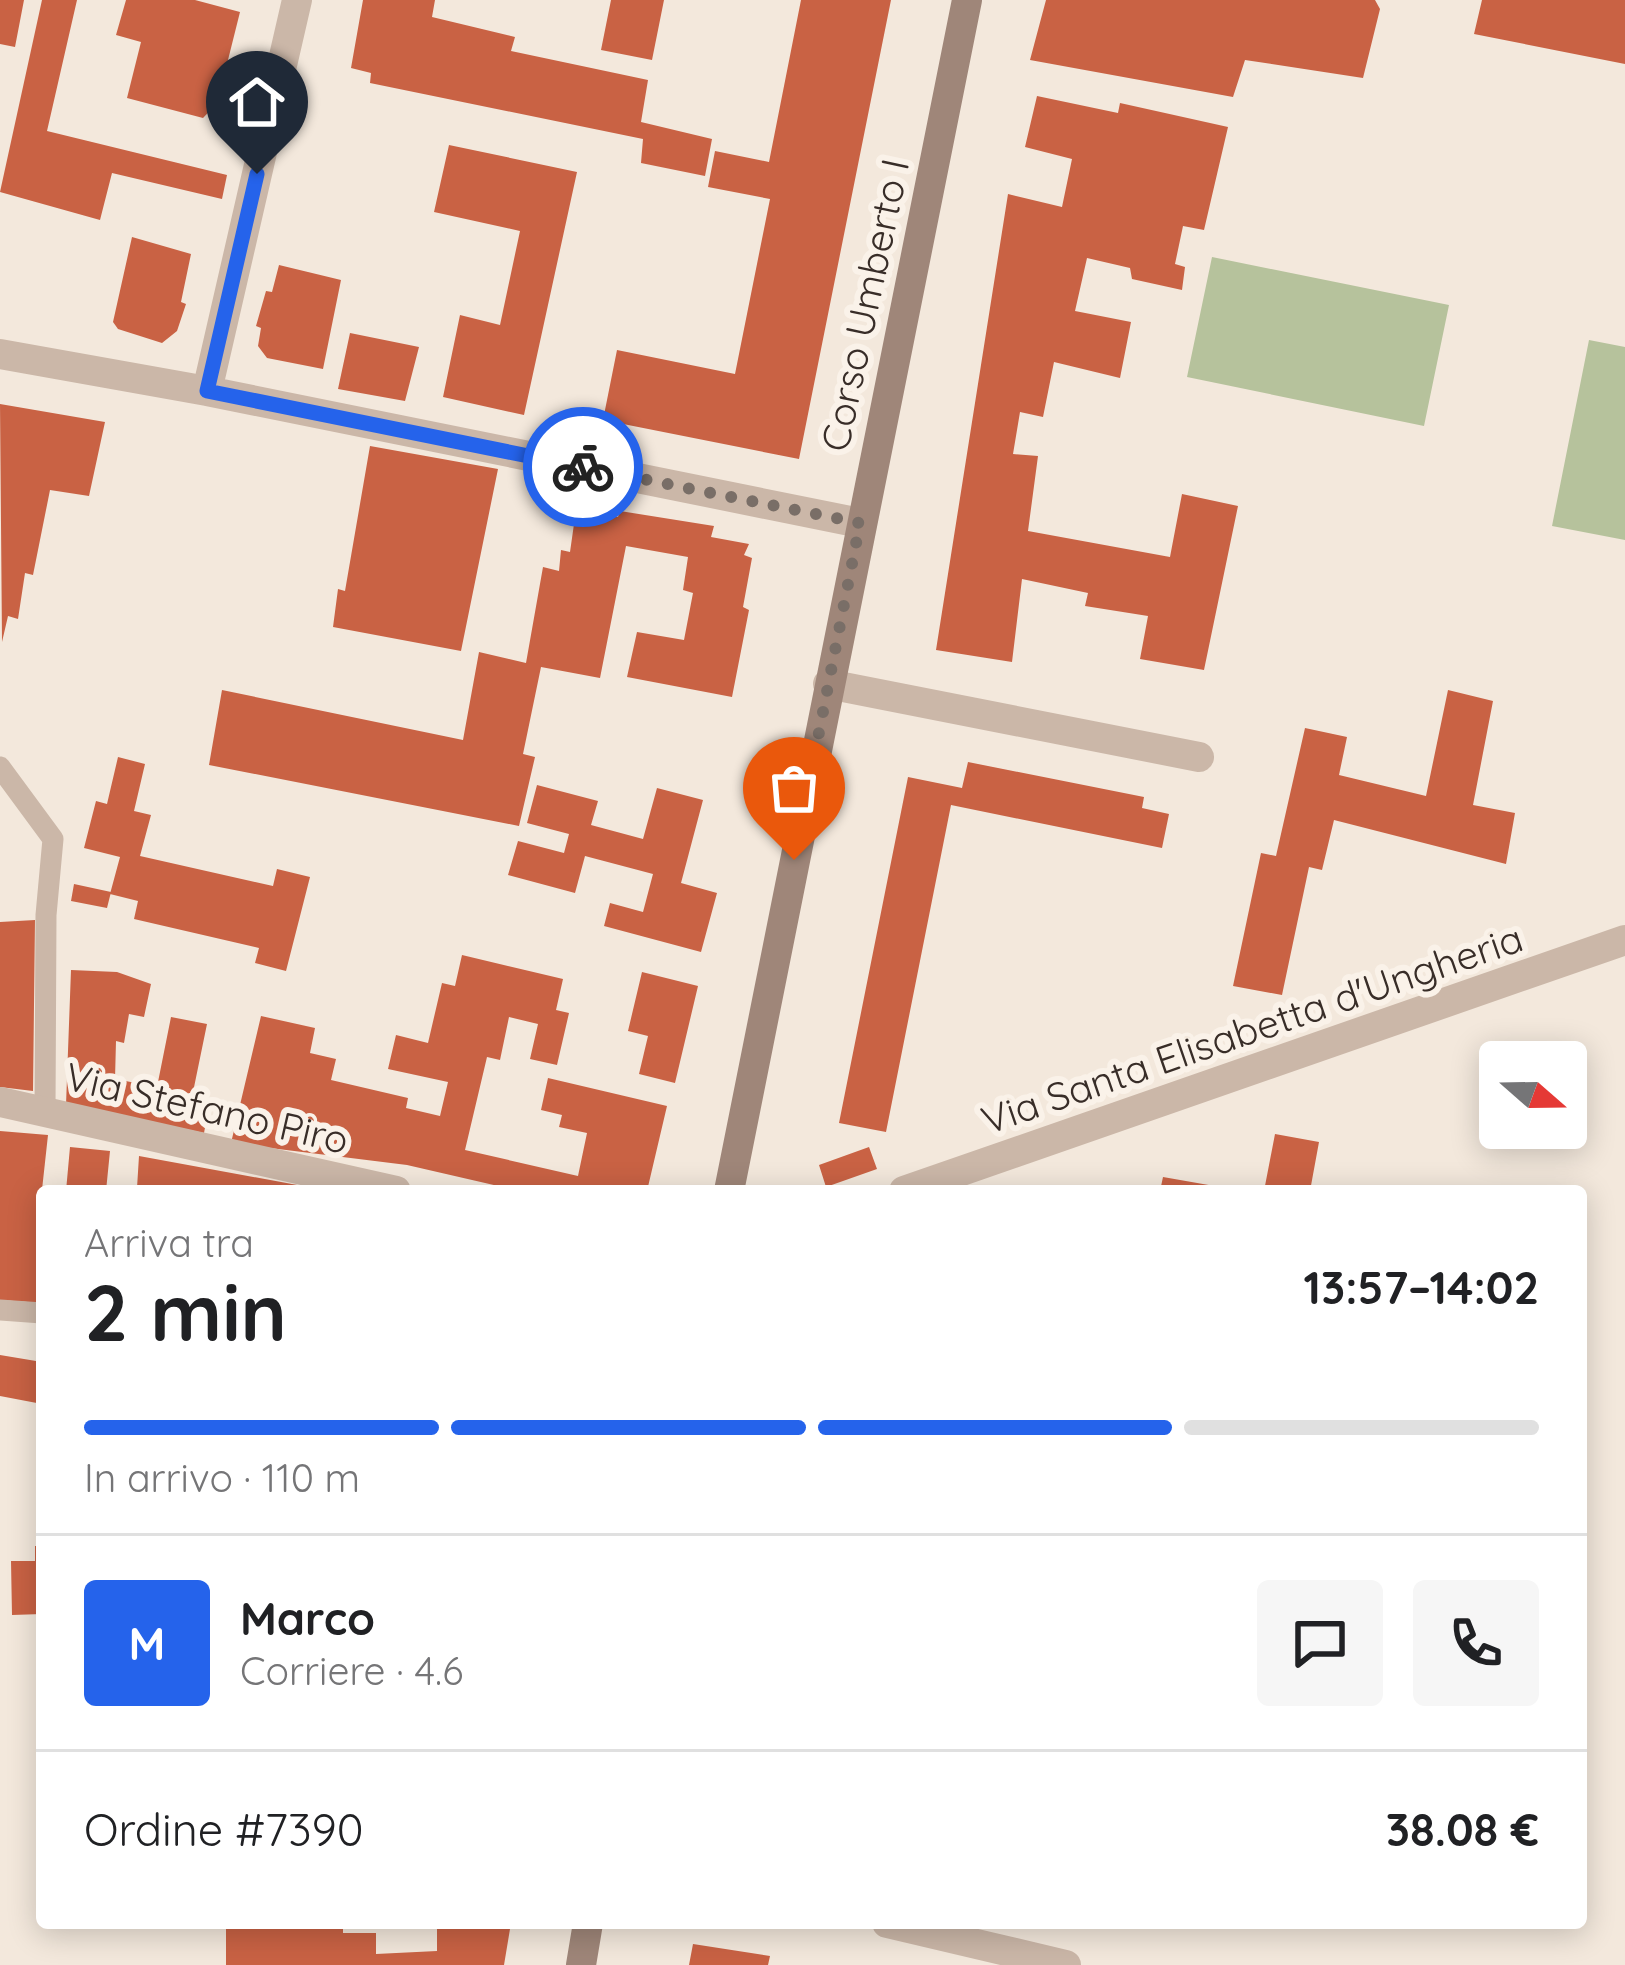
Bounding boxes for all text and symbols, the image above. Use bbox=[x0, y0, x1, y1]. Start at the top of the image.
pin bbox=[206, 51, 308, 174]
icon: home bbox=[224, 69, 290, 135]
street label: Corso Umberto I bbox=[810, 154, 919, 456]
courier bbox=[523, 407, 643, 527]
icon: bike bbox=[550, 434, 616, 500]
pin bbox=[743, 737, 845, 860]
icon: bag bbox=[761, 755, 827, 821]
street label: Via Santa Elisabetta d'Ungheria bbox=[975, 913, 1529, 1144]
north arrow bbox=[1479, 1041, 1587, 1149]
map controls bbox=[1479, 1041, 1587, 1149]
street label: Via Stefano Piro bbox=[61, 1051, 354, 1164]
text: Arriva tra bbox=[84, 1218, 254, 1267]
text: 13:57–14:02 bbox=[1304, 1259, 1539, 1315]
text: 2 min bbox=[84, 1263, 287, 1361]
text: In arrivo · 110 m bbox=[84, 1453, 360, 1502]
button: chat bbox=[1257, 1580, 1383, 1706]
button: phone bbox=[1413, 1580, 1539, 1706]
text: Marco bbox=[240, 1590, 375, 1646]
text: M bbox=[129, 1615, 165, 1671]
text: Corriere · 4.6 bbox=[240, 1646, 463, 1695]
text: Ordine #7390 bbox=[84, 1801, 363, 1857]
text: 38.08 € bbox=[1386, 1801, 1539, 1857]

